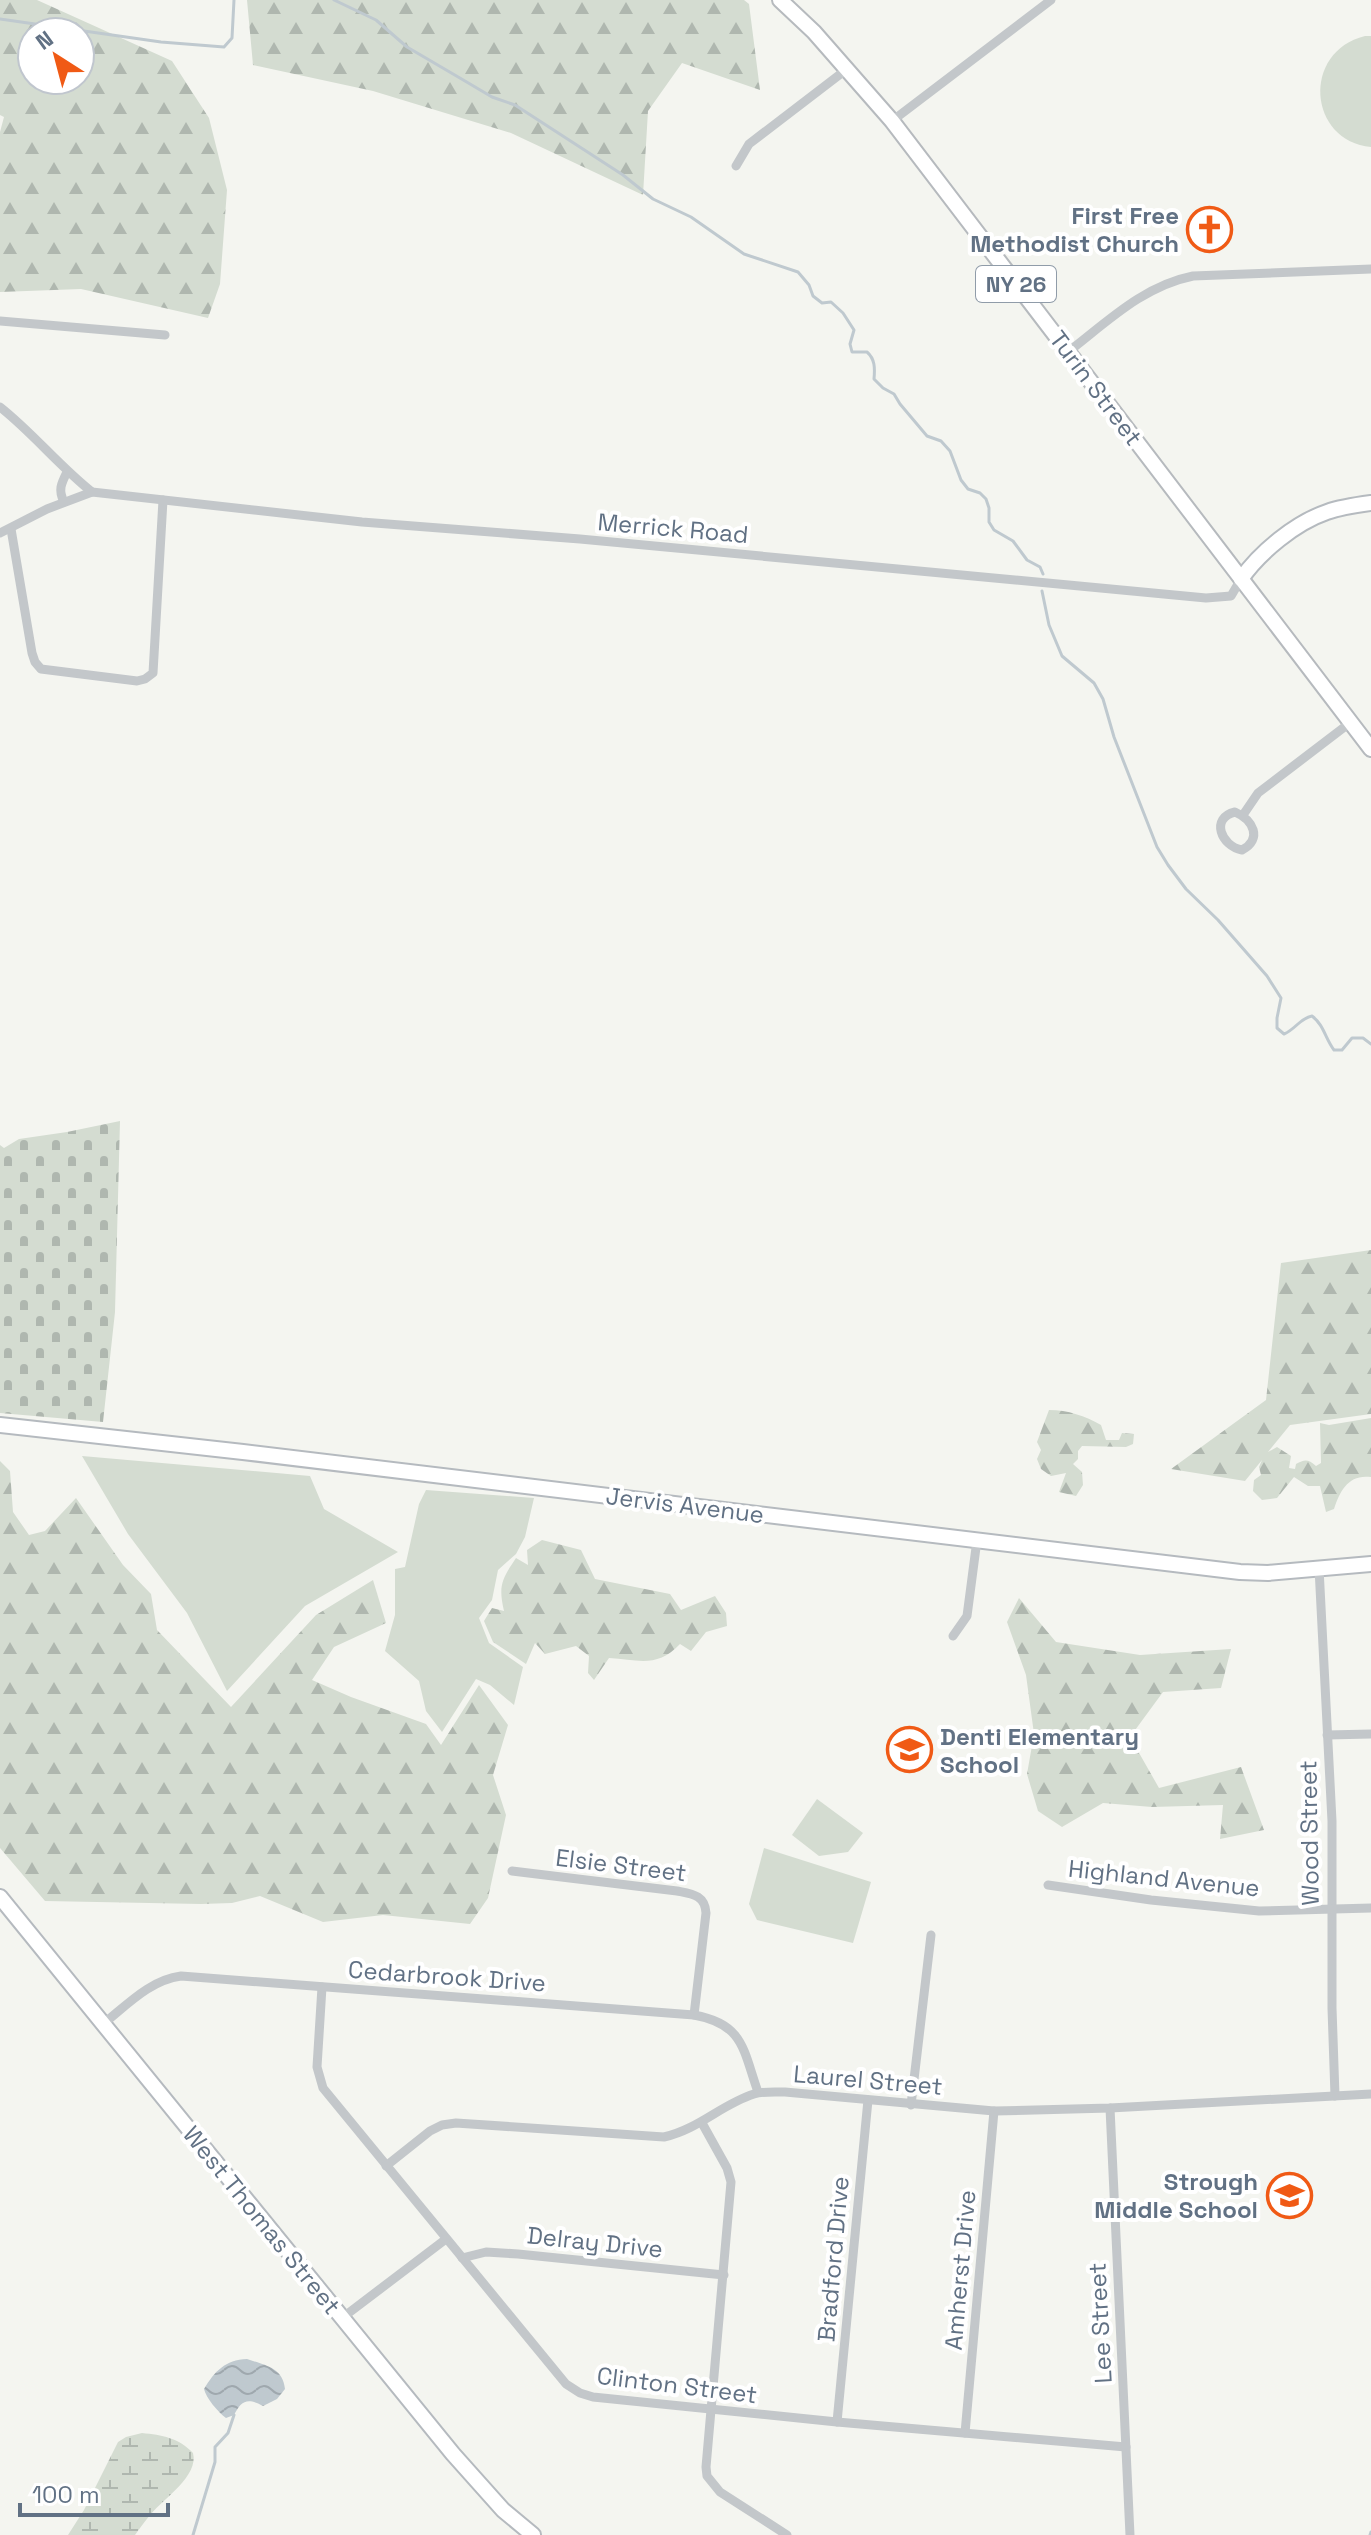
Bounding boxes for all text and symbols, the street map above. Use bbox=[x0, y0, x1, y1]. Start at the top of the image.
north arrow bbox=[16, 16, 96, 96]
text: N bbox=[30, 24, 58, 55]
place label: First Free Methodist Church bbox=[970, 200, 1179, 259]
church icon: First Free Methodist Church bbox=[1186, 205, 1234, 253]
road number: NY 26 bbox=[976, 266, 1056, 302]
street label: Turin Street bbox=[1043, 324, 1149, 452]
street label: Merrick Road bbox=[596, 506, 750, 550]
street label: Jervis Avenue bbox=[604, 1480, 766, 1530]
place label: Denti Elementary School bbox=[940, 1721, 1139, 1780]
school or university icon: Denti Elementary School bbox=[885, 1726, 933, 1774]
street label: Wood Street bbox=[1292, 1760, 1326, 1906]
street label: Elsie Street bbox=[554, 1842, 688, 1888]
street label: Highland Avenue bbox=[1067, 1853, 1261, 1903]
street label: Cedarbrook Drive bbox=[347, 1954, 547, 1998]
street label: Laurel Street bbox=[792, 2058, 944, 2102]
street label: West Thomas Street bbox=[176, 2119, 348, 2321]
place label: Strough Middle School bbox=[1094, 2166, 1258, 2225]
school or university icon: Strough Middle School bbox=[1265, 2171, 1313, 2219]
street label: Bradford Drive bbox=[810, 2175, 856, 2343]
street label: Amherst Drive bbox=[938, 2189, 982, 2351]
street label: Delray Drive bbox=[526, 2219, 664, 2265]
street label: Lee Street bbox=[1081, 2262, 1119, 2384]
street label: Clinton Street bbox=[595, 2360, 759, 2410]
scale bar bbox=[20, 2467, 168, 2517]
text: 100 m bbox=[32, 2479, 100, 2510]

